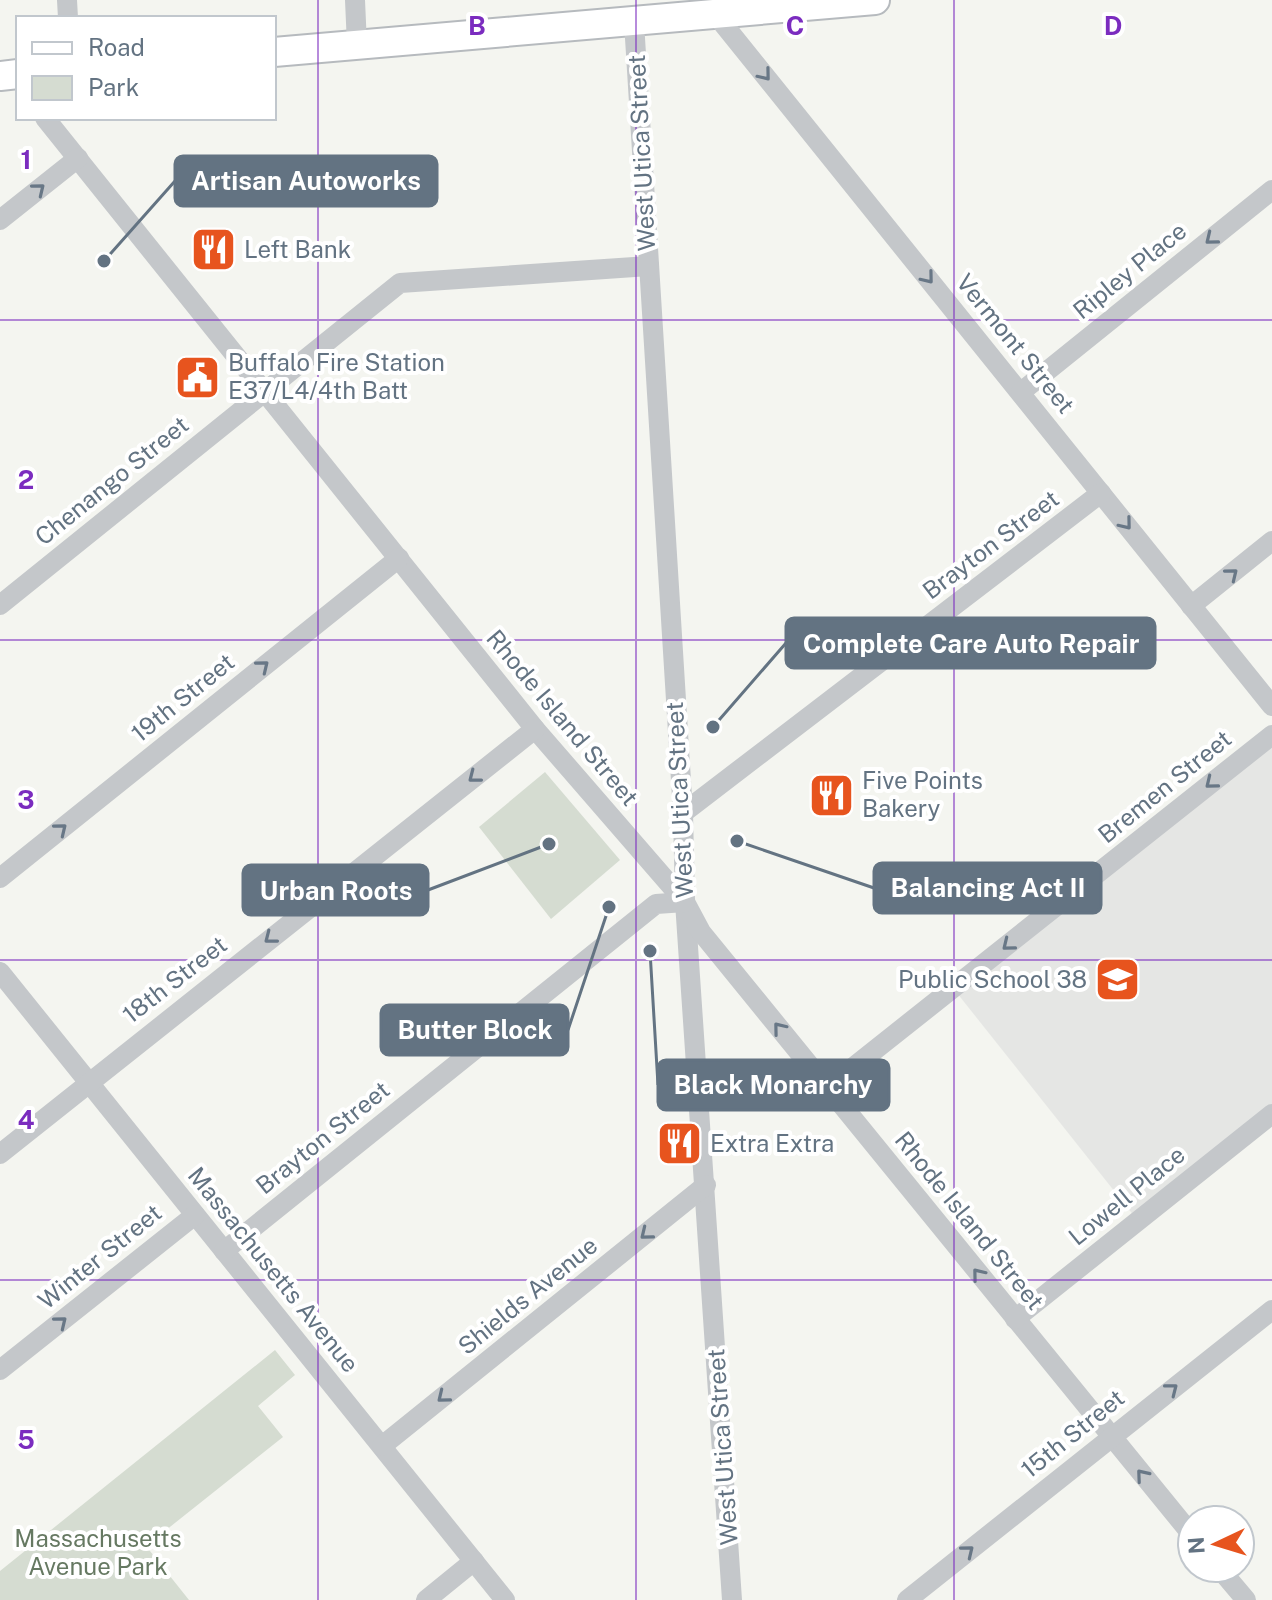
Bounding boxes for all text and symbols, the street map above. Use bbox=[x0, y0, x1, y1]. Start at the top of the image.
text: B bbox=[468, 10, 486, 41]
text: C bbox=[786, 10, 804, 41]
text: D bbox=[1104, 10, 1122, 41]
legend bbox=[16, 16, 276, 120]
text: Road bbox=[88, 33, 145, 61]
street label: West Utica Street bbox=[622, 54, 660, 252]
one-way arrow bbox=[755, 66, 770, 80]
text: Park bbox=[88, 73, 139, 101]
text: 1 bbox=[20, 144, 32, 175]
callout: Artisan Autoworks bbox=[175, 156, 437, 206]
text: Artisan Autoworks bbox=[191, 165, 421, 196]
one-way arrow bbox=[30, 184, 45, 198]
street label: Ripley Place bbox=[1067, 216, 1192, 324]
restaurant icon: Left Bank bbox=[189, 226, 237, 274]
one-way arrow bbox=[1206, 229, 1220, 244]
place label: Left Bank bbox=[244, 235, 351, 263]
street label: Vermont Street bbox=[951, 268, 1080, 419]
one-way arrow bbox=[919, 269, 933, 284]
place label: Buffalo Fire Station E37/L4/4th Batt bbox=[228, 348, 445, 404]
public building icon: Buffalo Fire Station E37/L4/4th Batt bbox=[173, 353, 221, 401]
street label: Chenango Street bbox=[29, 410, 194, 551]
text: 2 bbox=[18, 464, 34, 495]
street label: Brayton Street bbox=[917, 484, 1064, 604]
one-way arrow bbox=[1117, 515, 1131, 530]
one-way arrow bbox=[1223, 569, 1238, 583]
callout: Complete Care Auto Repair bbox=[786, 618, 1155, 668]
street label: Rhode Island Street bbox=[481, 624, 644, 811]
text: Complete Care Auto Repair bbox=[803, 628, 1140, 659]
street label: 19th Street bbox=[125, 647, 239, 747]
one-way arrow bbox=[254, 662, 269, 676]
street label: West Utica Street bbox=[660, 701, 698, 899]
street label: Bremen Street bbox=[1092, 724, 1237, 848]
place label: Five Points Bakery bbox=[862, 766, 983, 822]
one-way arrow bbox=[469, 767, 483, 782]
restaurant icon: Five Points Bakery bbox=[807, 771, 855, 819]
one-way arrow bbox=[1205, 774, 1220, 788]
text: 3 bbox=[17, 784, 35, 815]
one-way arrow bbox=[52, 824, 66, 839]
callout: Balancing Act II bbox=[874, 863, 1101, 913]
callout: Urban Roots bbox=[243, 865, 428, 915]
text: Balancing Act II bbox=[891, 872, 1085, 903]
text: Urban Roots bbox=[260, 875, 412, 906]
one-way arrow bbox=[264, 929, 279, 943]
street label: 18th Street bbox=[117, 930, 232, 1029]
one-way arrow bbox=[1002, 936, 1017, 950]
school or university icon: Public School 38 bbox=[1094, 956, 1142, 1004]
place label: Public School 38 bbox=[898, 965, 1087, 993]
callout: Butter Block bbox=[381, 1005, 568, 1055]
text: Butter Block bbox=[398, 1014, 552, 1045]
one-way arrow bbox=[774, 1023, 789, 1037]
callout: Black Monarchy bbox=[658, 1060, 889, 1110]
text: Black Monarchy bbox=[674, 1069, 873, 1100]
street label: Brayton Street bbox=[250, 1075, 395, 1199]
text: 4 bbox=[17, 1104, 35, 1135]
restaurant icon: Extra Extra bbox=[655, 1120, 703, 1168]
street label: Rhode Island Street bbox=[889, 1126, 1050, 1315]
place label: Extra Extra bbox=[710, 1129, 834, 1157]
street label: Lowell Place bbox=[1063, 1140, 1190, 1251]
street label: Massachusetts Avenue bbox=[183, 1161, 365, 1377]
street label: Winter Street bbox=[32, 1198, 167, 1314]
one-way arrow bbox=[641, 1224, 655, 1239]
street label: Shields Avenue bbox=[452, 1231, 603, 1360]
one-way arrow bbox=[973, 1269, 988, 1283]
one-way arrow bbox=[52, 1317, 67, 1331]
street label: West Utica Street bbox=[701, 1348, 743, 1546]
street label: 15th Street bbox=[1015, 1383, 1129, 1483]
one-way arrow bbox=[1163, 1385, 1178, 1399]
one-way arrow bbox=[438, 1387, 452, 1402]
text: 5 bbox=[17, 1424, 35, 1455]
one-way arrow bbox=[1137, 1470, 1152, 1484]
north arrow bbox=[1176, 1504, 1256, 1584]
park label: Massachusetts Avenue Park bbox=[14, 1524, 182, 1580]
text: N bbox=[1182, 1536, 1210, 1555]
one-way arrow bbox=[959, 1547, 974, 1561]

